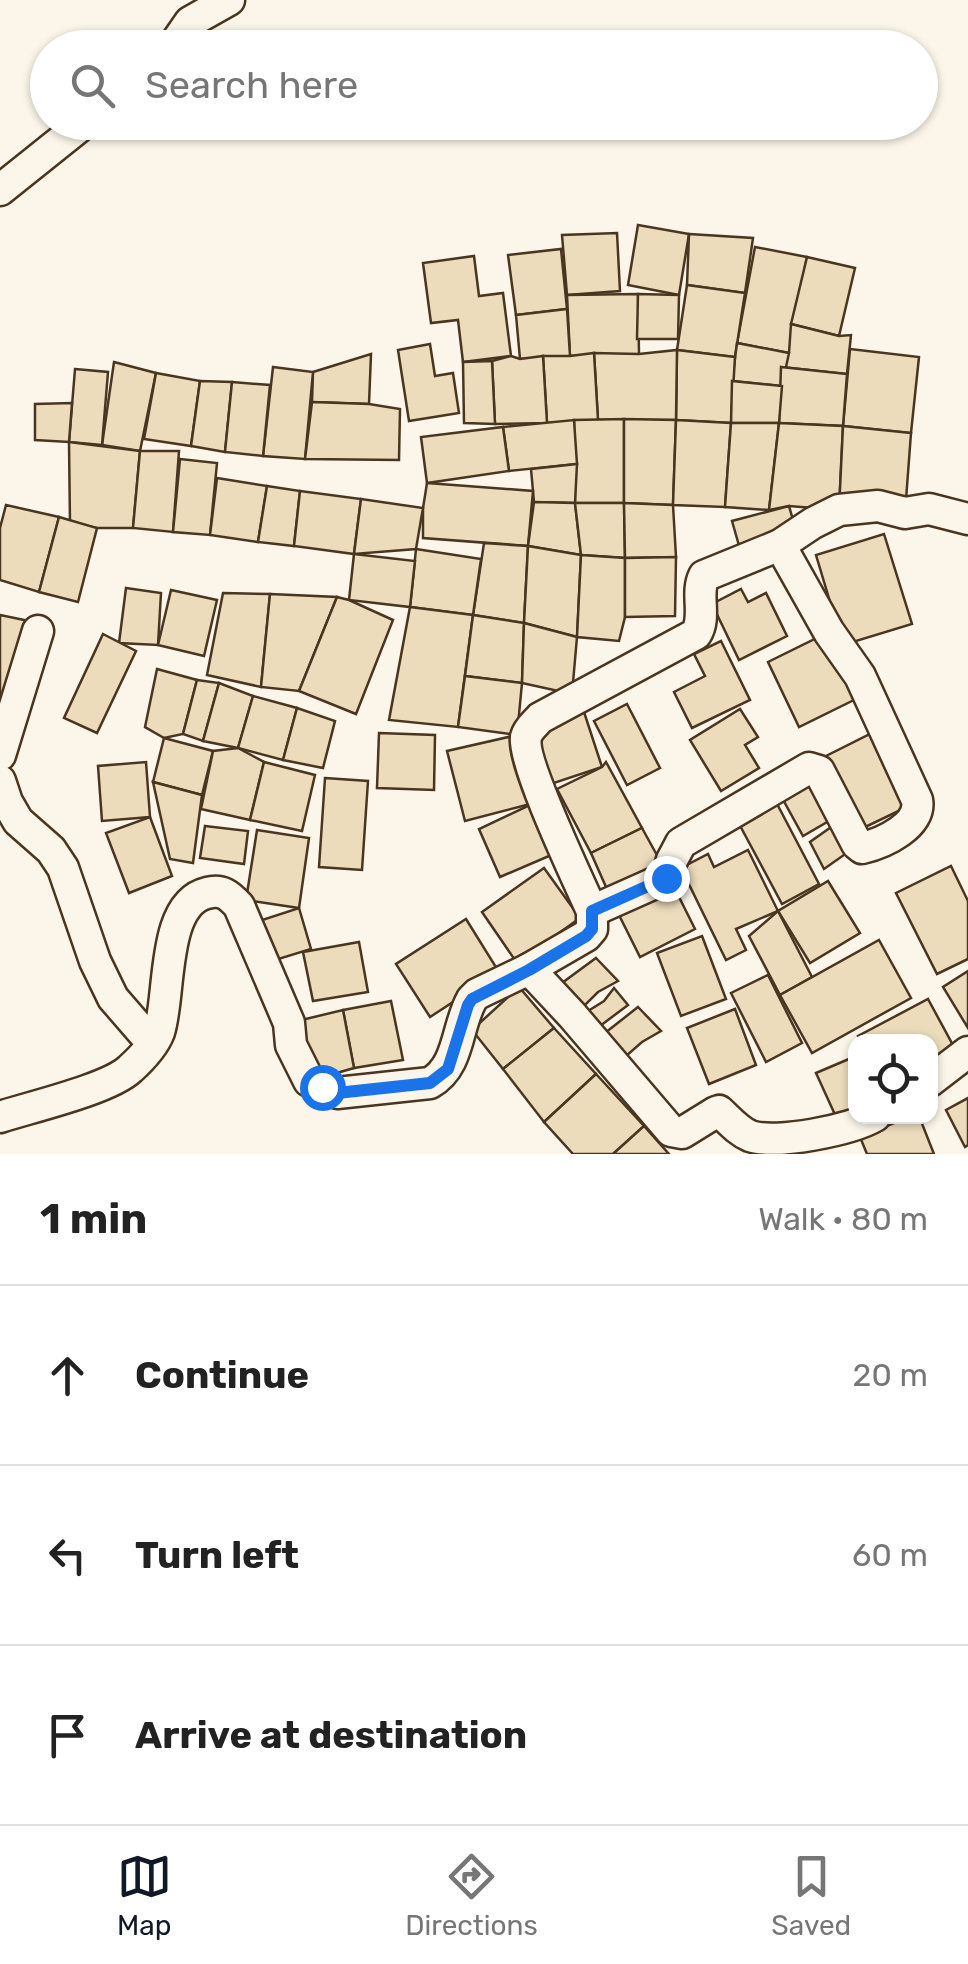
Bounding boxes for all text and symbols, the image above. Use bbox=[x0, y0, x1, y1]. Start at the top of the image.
search box bbox=[30, 30, 938, 140]
icon: search bbox=[65, 58, 120, 113]
text: Search here bbox=[145, 62, 358, 108]
route end bbox=[644, 856, 690, 902]
map controls bbox=[848, 1034, 938, 1124]
button: locate bbox=[848, 1034, 938, 1124]
route start bbox=[300, 1065, 346, 1111]
text: 1 min bbox=[40, 1194, 147, 1244]
text: Walk · 80 m bbox=[758, 1200, 928, 1238]
icon: ahead bbox=[40, 1348, 95, 1403]
text: Continue bbox=[135, 1352, 309, 1398]
text: 20 m bbox=[853, 1356, 928, 1394]
icon: left bbox=[40, 1528, 95, 1583]
text: Turn left bbox=[135, 1532, 299, 1578]
text: 60 m bbox=[852, 1536, 928, 1574]
icon: arrive bbox=[40, 1708, 95, 1763]
text: Arrive at destination bbox=[135, 1712, 527, 1758]
tab: Map bbox=[117, 1849, 172, 1942]
tab: Directions bbox=[405, 1849, 538, 1942]
tab: Saved bbox=[771, 1849, 851, 1942]

